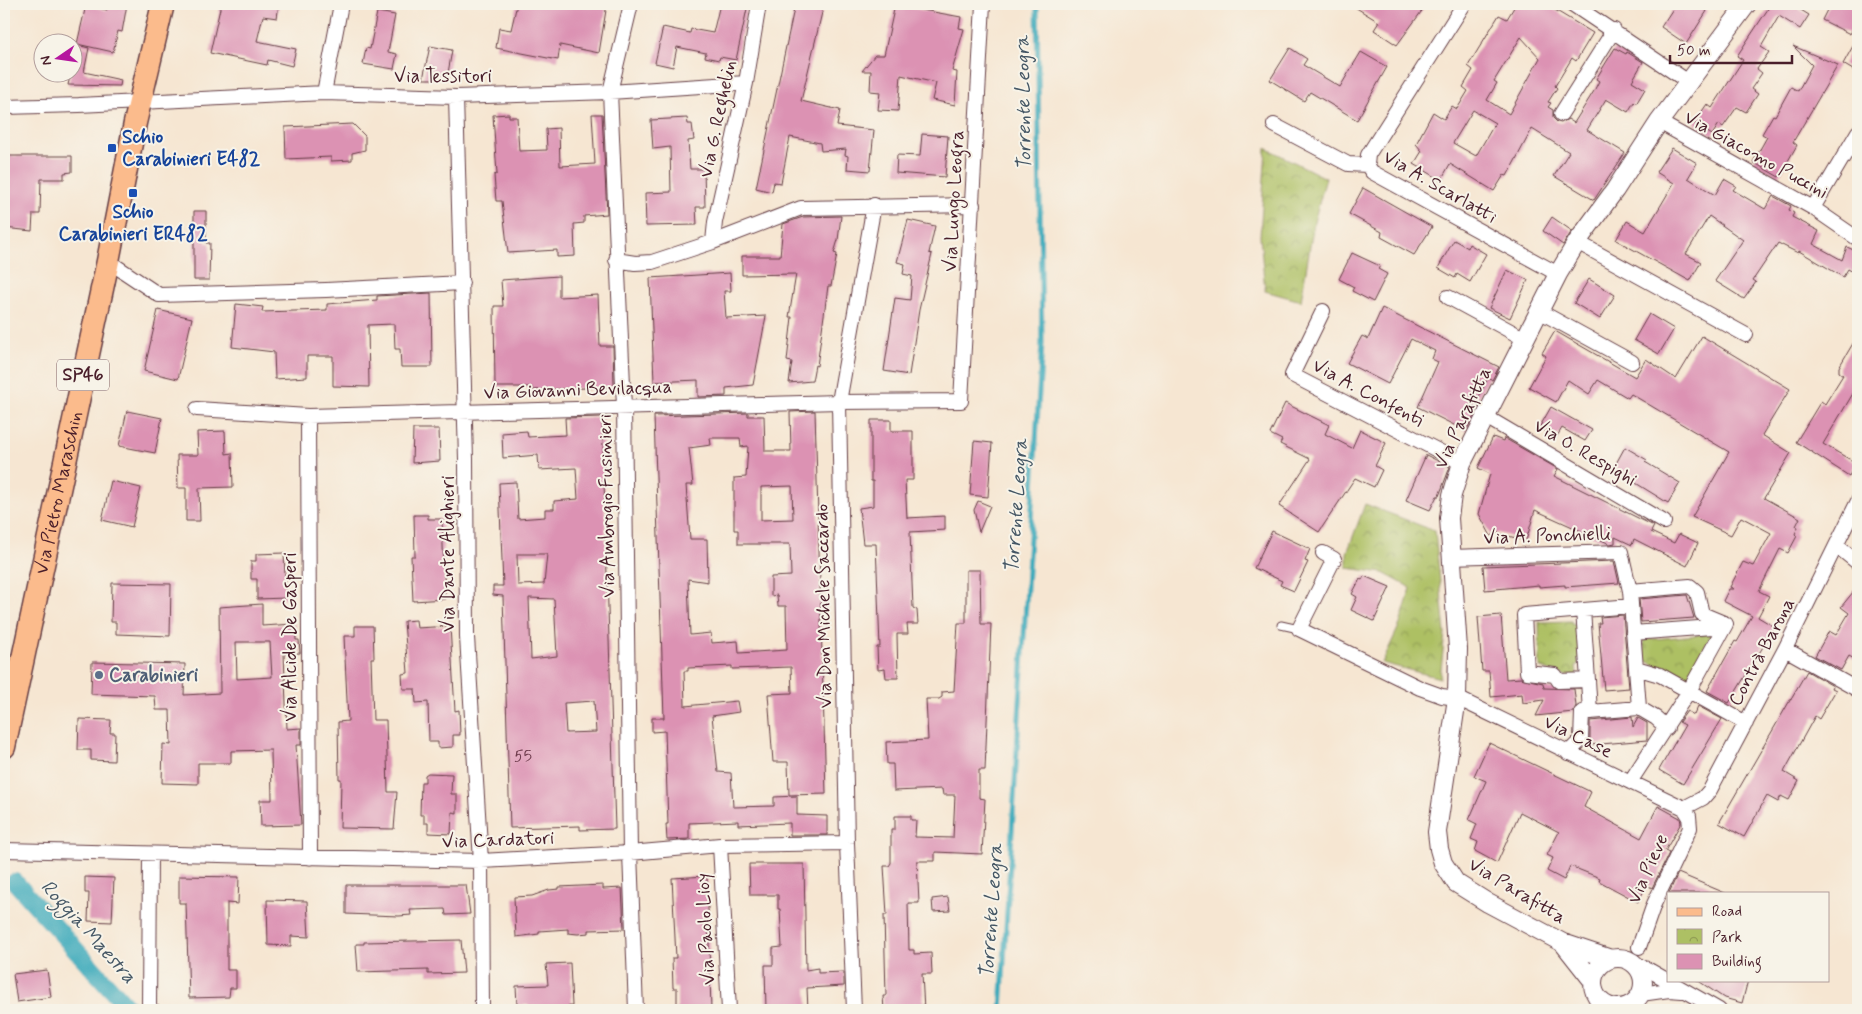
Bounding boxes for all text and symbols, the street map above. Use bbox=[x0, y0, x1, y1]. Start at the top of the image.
north arrow bbox=[32, 32, 82, 82]
scale bar bbox=[1670, 32, 1792, 64]
water label: Torrente Leogra bbox=[1009, 34, 1039, 171]
text: 50 m bbox=[1677, 41, 1711, 61]
text: N bbox=[36, 54, 56, 67]
street label: Via G. Reghelin bbox=[693, 58, 746, 181]
street label: Via Tessitori bbox=[394, 64, 492, 89]
street label: Via Giacomo Puccini bbox=[1680, 105, 1832, 205]
place label: Schio Carabinieri E482 bbox=[122, 125, 261, 172]
street label: Via Lungo Leogra bbox=[938, 130, 973, 273]
marker: Schio Carabinieri E482 bbox=[106, 142, 118, 154]
street label: Via A. Scarlatti bbox=[1379, 144, 1501, 230]
marker: Schio Carabinieri ER482 bbox=[127, 187, 139, 199]
place label: Schio Carabinieri ER482 bbox=[58, 200, 208, 247]
street label: Via A. Confenti bbox=[1308, 353, 1428, 433]
road number: SP46 bbox=[57, 360, 109, 390]
street label: Via Parafitta bbox=[1428, 363, 1498, 473]
street label: Via Giovanni Bevilacqua bbox=[483, 374, 673, 406]
street label: Via Pietro Maraschin bbox=[29, 409, 88, 577]
street label: Via O. Respighi bbox=[1528, 413, 1641, 493]
street label: Via Ambrogio Fusinieri bbox=[593, 414, 622, 598]
water label: Torrente Leogra bbox=[999, 437, 1035, 574]
street label: Via Dante Alighieri bbox=[436, 476, 462, 632]
street label: Via Don Michele Saccardo bbox=[810, 504, 838, 708]
street label: Via A. Ponchielli bbox=[1483, 521, 1611, 551]
street label: Via Alcide De Gasperi bbox=[278, 552, 303, 722]
street label: Contrà Barona bbox=[1723, 593, 1801, 711]
place label: Carabinieri bbox=[109, 663, 198, 688]
marker: Carabinieri bbox=[93, 669, 105, 681]
street label: Via Case bbox=[1539, 710, 1617, 764]
house number: 55 bbox=[514, 746, 532, 767]
street label: Via Cardatori bbox=[441, 826, 555, 854]
street label: Via Pieve bbox=[1622, 830, 1674, 908]
water label: Torrente Leogra bbox=[974, 842, 1010, 979]
street label: Via Parafitta bbox=[1464, 852, 1570, 930]
street label: Via Paolo Lioy bbox=[691, 872, 722, 986]
water label: Roggia Maestra bbox=[33, 874, 142, 991]
legend bbox=[1667, 892, 1830, 982]
text: Road bbox=[1712, 902, 1742, 922]
text: Park bbox=[1712, 928, 1742, 948]
text: Building bbox=[1712, 952, 1762, 973]

